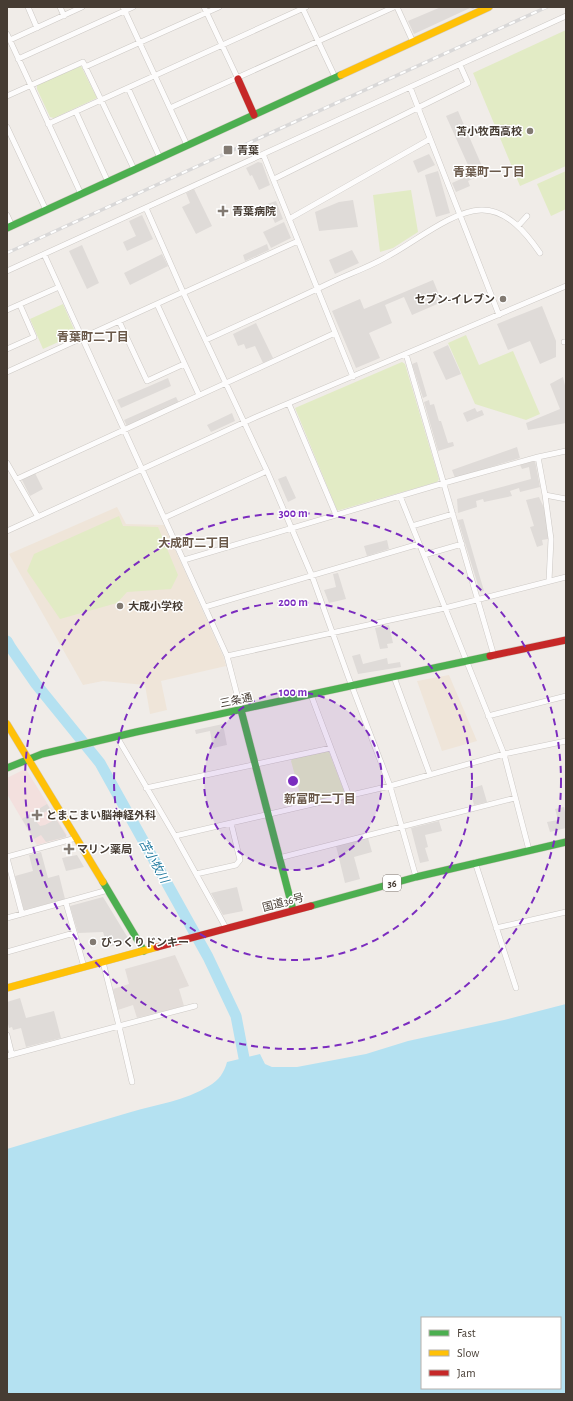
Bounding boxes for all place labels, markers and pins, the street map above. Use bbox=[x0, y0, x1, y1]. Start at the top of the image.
place label: 苫小牧西高校 bbox=[456, 125, 522, 137]
marker: 苫小牧西高校 bbox=[525, 126, 535, 136]
marker: 青葉 bbox=[222, 144, 234, 156]
place label: 青葉 bbox=[237, 145, 259, 156]
marker: 青葉病院 bbox=[217, 205, 229, 217]
place label: 青葉病院 bbox=[232, 205, 276, 217]
place label: セブン-イレブン bbox=[415, 293, 495, 305]
marker: セブン-イレブン bbox=[498, 294, 508, 304]
place label: 大成小学校 bbox=[128, 600, 183, 612]
marker: 大成小学校 bbox=[115, 601, 125, 611]
centre of rings bbox=[286, 774, 300, 788]
marker: とまこまい脳神経外科 bbox=[31, 809, 43, 821]
place label: とまこまい脳神経外科 bbox=[46, 809, 156, 821]
marker: マリン薬局 bbox=[64, 844, 74, 854]
place label: マリン薬局 bbox=[77, 844, 132, 855]
place label: びっくりドンキー bbox=[101, 936, 189, 948]
marker: びっくりドンキー bbox=[88, 937, 98, 947]

